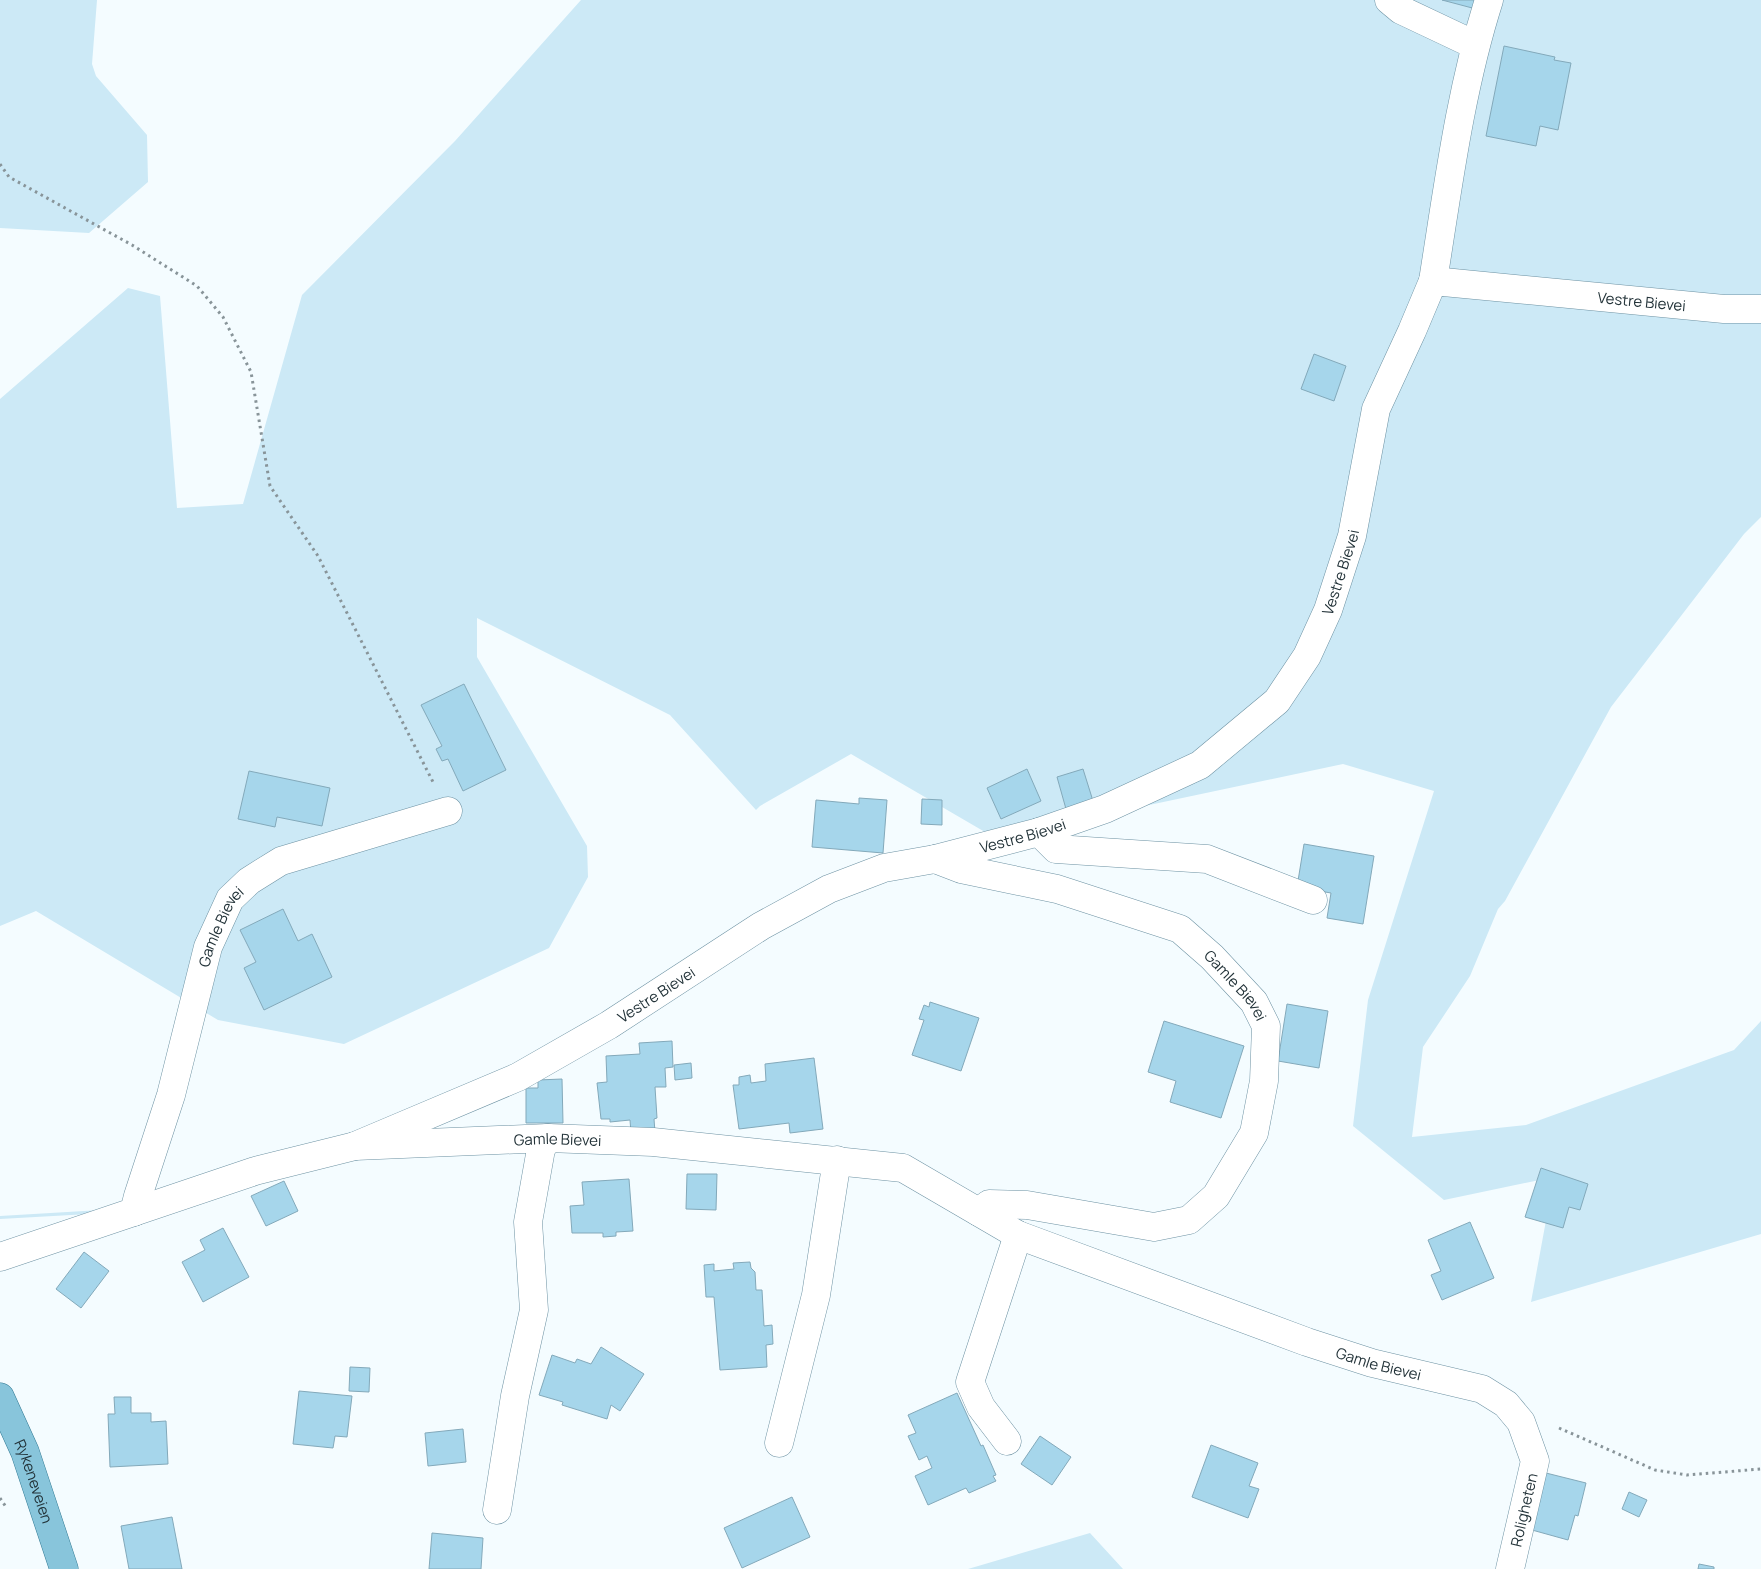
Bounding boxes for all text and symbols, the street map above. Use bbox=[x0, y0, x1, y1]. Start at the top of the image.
street label: Vestre Bievei bbox=[1597, 286, 1687, 316]
street label: Vestre Bievei bbox=[1317, 528, 1364, 618]
street label: Vestre Bievei bbox=[977, 813, 1069, 858]
street label: Gamle Bievei bbox=[193, 881, 248, 969]
street label: Gamle Bievei bbox=[1200, 945, 1272, 1024]
street label: Vestre Bievei bbox=[613, 961, 699, 1027]
street label: Gamle Bievei bbox=[513, 1127, 602, 1151]
street label: Gamle Bievei bbox=[1333, 1342, 1424, 1385]
street label: Rykeneveien bbox=[10, 1436, 59, 1526]
street label: Roligheten bbox=[1505, 1471, 1543, 1549]

